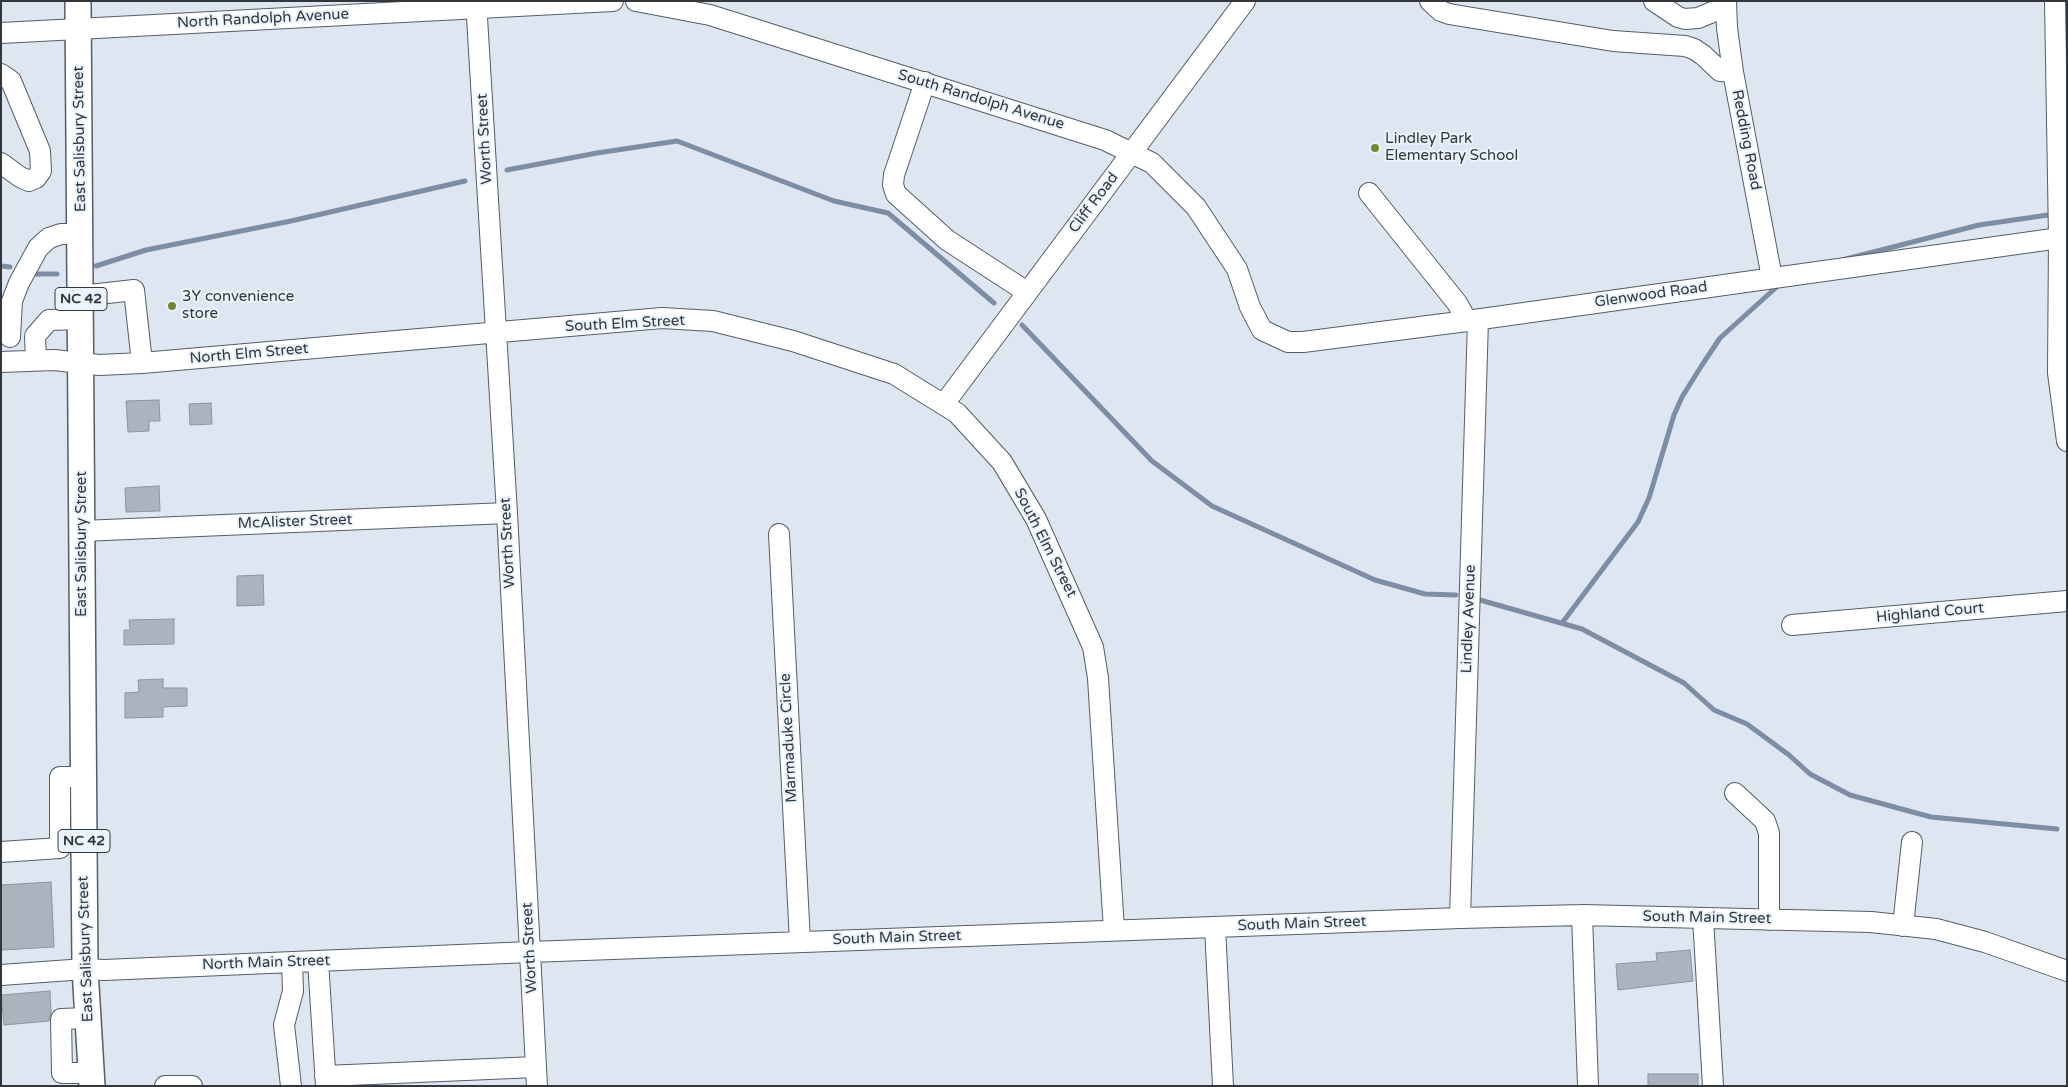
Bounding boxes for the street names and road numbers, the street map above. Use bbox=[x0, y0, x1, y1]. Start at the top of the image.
street label: North Randolph Avenue bbox=[177, 6, 349, 32]
street label: East Salisbury Street bbox=[70, 66, 90, 212]
street label: South Randolph Avenue bbox=[896, 66, 1066, 134]
street label: Redding Road bbox=[1727, 88, 1765, 192]
street label: Worth Street bbox=[474, 93, 496, 185]
street label: Cliff Road bbox=[1065, 169, 1123, 237]
street label: Glenwood Road bbox=[1593, 278, 1709, 312]
road number: NC 42 bbox=[55, 288, 107, 310]
street label: South Elm Street bbox=[565, 312, 685, 336]
street label: North Elm Street bbox=[189, 340, 309, 368]
street label: East Salisbury Street bbox=[73, 471, 91, 617]
street label: South Elm Street bbox=[1010, 485, 1080, 601]
street label: Worth Street bbox=[497, 497, 519, 589]
street label: McAlister Street bbox=[237, 511, 353, 533]
street label: Lindley Avenue bbox=[1458, 564, 1480, 674]
street label: Highland Court bbox=[1875, 599, 1985, 627]
street label: Marmaduke Circle bbox=[777, 673, 801, 803]
road number: NC 42 bbox=[58, 829, 110, 852]
street label: East Salisbury Street bbox=[74, 876, 98, 1022]
street label: Worth Street bbox=[519, 902, 541, 994]
street label: South Main Street bbox=[1642, 908, 1772, 928]
street label: South Main Street bbox=[1237, 913, 1367, 935]
street label: South Main Street bbox=[832, 927, 962, 949]
street label: North Main Street bbox=[202, 952, 330, 974]

